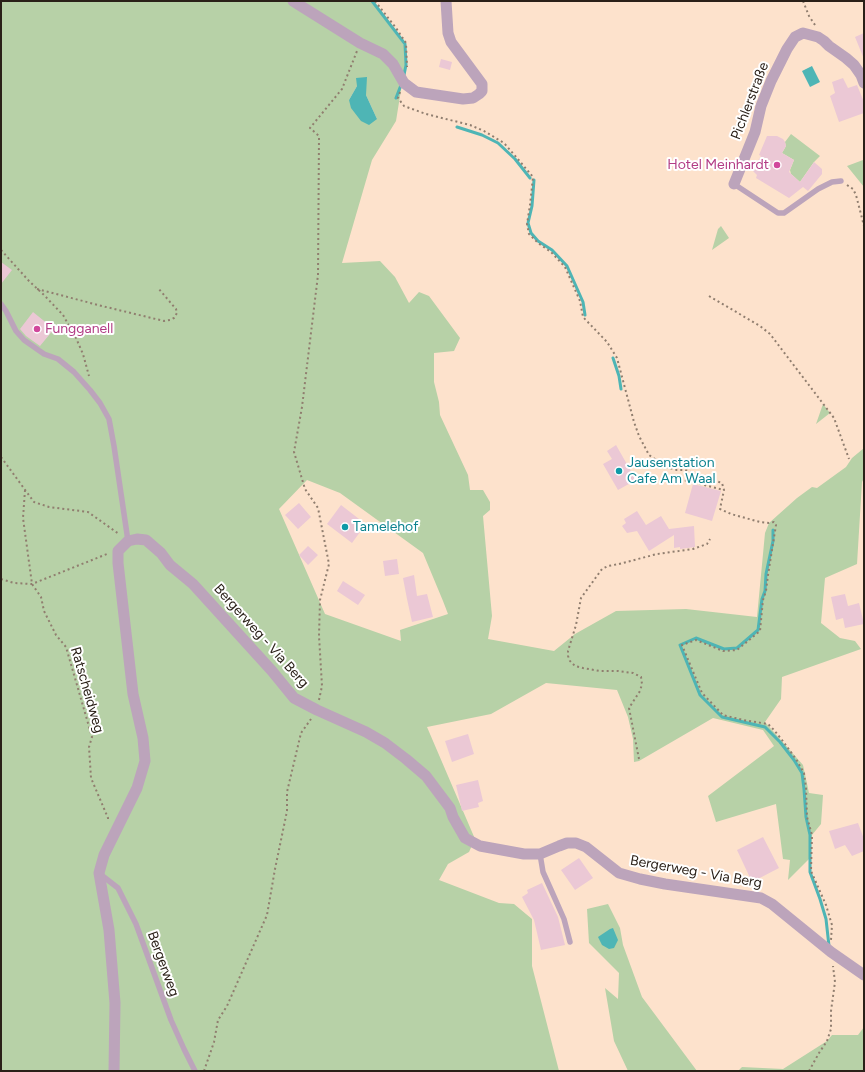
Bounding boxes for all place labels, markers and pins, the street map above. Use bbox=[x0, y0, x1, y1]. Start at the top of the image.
place label: Hotel Meinhardt bbox=[667, 157, 769, 173]
marker: Hotel Meinhardt bbox=[772, 160, 782, 170]
place label: Fungganell bbox=[45, 321, 113, 337]
marker: Fungganell bbox=[32, 324, 42, 334]
place label: Jausenstation Cafe Am Waal bbox=[627, 455, 716, 488]
marker: Jausenstation Cafe Am Waal bbox=[614, 466, 624, 476]
place label: Tamelehof bbox=[353, 519, 418, 535]
marker: Tamelehof bbox=[340, 522, 350, 532]

